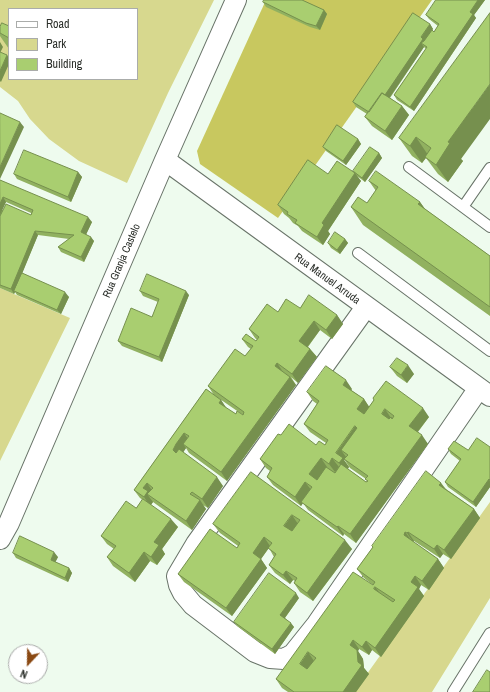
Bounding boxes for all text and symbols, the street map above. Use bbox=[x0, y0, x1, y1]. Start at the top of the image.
legend bbox=[8, 8, 138, 80]
text: Road bbox=[46, 16, 70, 32]
text: Park bbox=[46, 36, 66, 52]
text: Building bbox=[46, 56, 82, 72]
street label: Rua Granja Castelo bbox=[100, 222, 144, 300]
street label: Rua Manuel Arruda bbox=[291, 251, 363, 307]
north arrow bbox=[8, 644, 48, 684]
text: N bbox=[18, 666, 30, 682]

